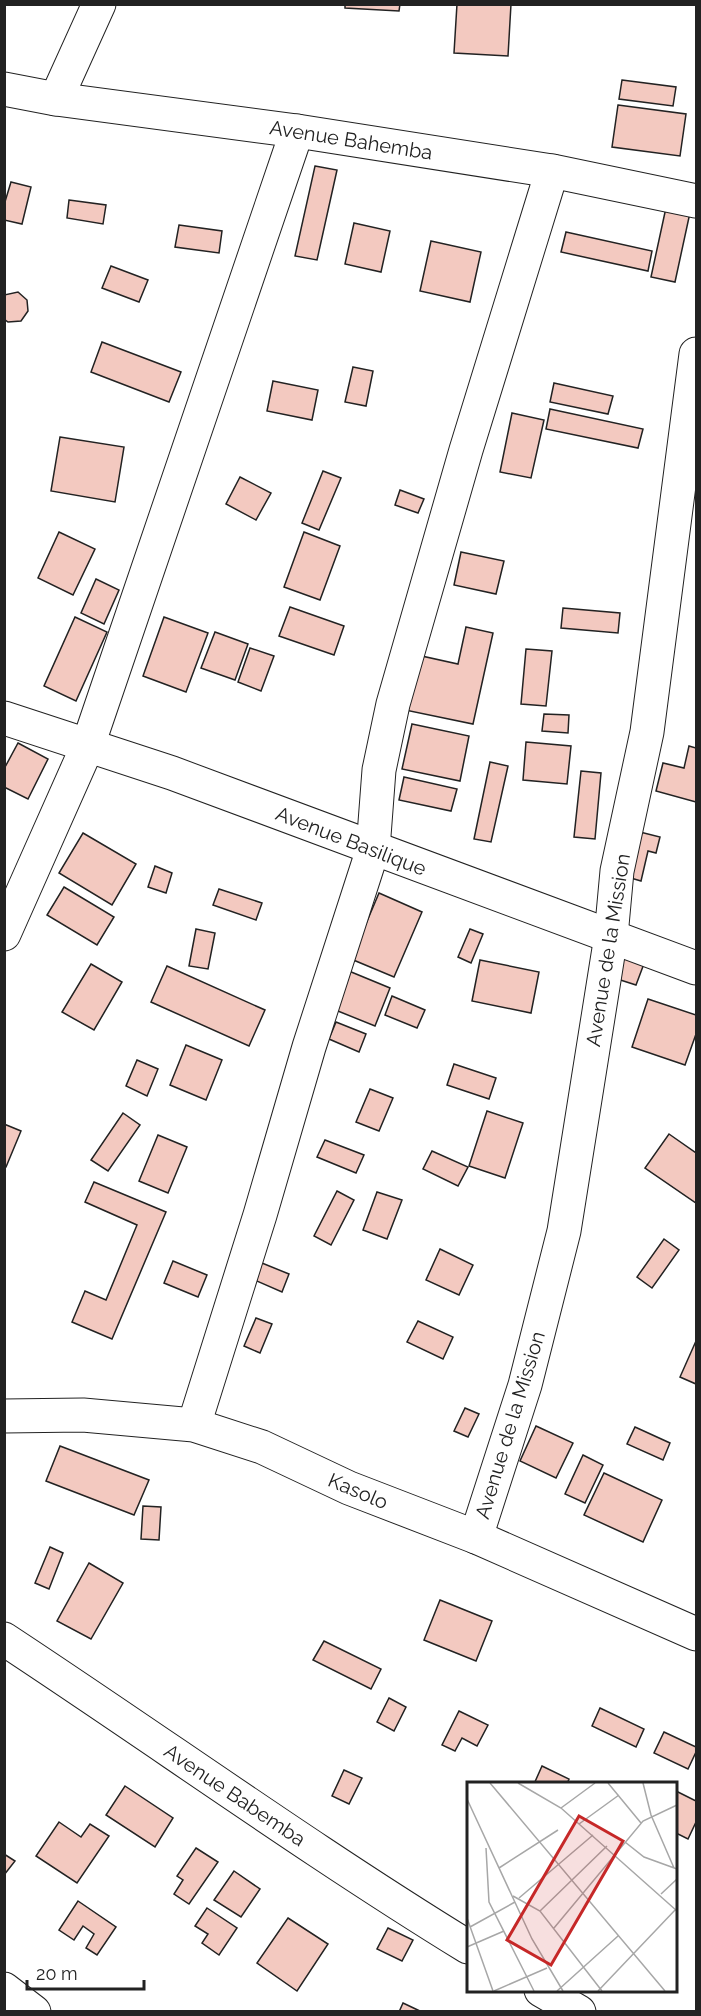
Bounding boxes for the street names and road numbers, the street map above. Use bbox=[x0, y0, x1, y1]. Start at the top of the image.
street label: Avenue Bahemba bbox=[268, 115, 434, 165]
street label: Avenue Basilique bbox=[272, 801, 430, 881]
street label: Avenue de la Mission bbox=[581, 852, 635, 1048]
street label: Avenue de la Mission bbox=[470, 1328, 550, 1522]
street label: Kasolo bbox=[324, 1468, 392, 1514]
street label: Avenue Babemba bbox=[160, 1739, 310, 1851]

